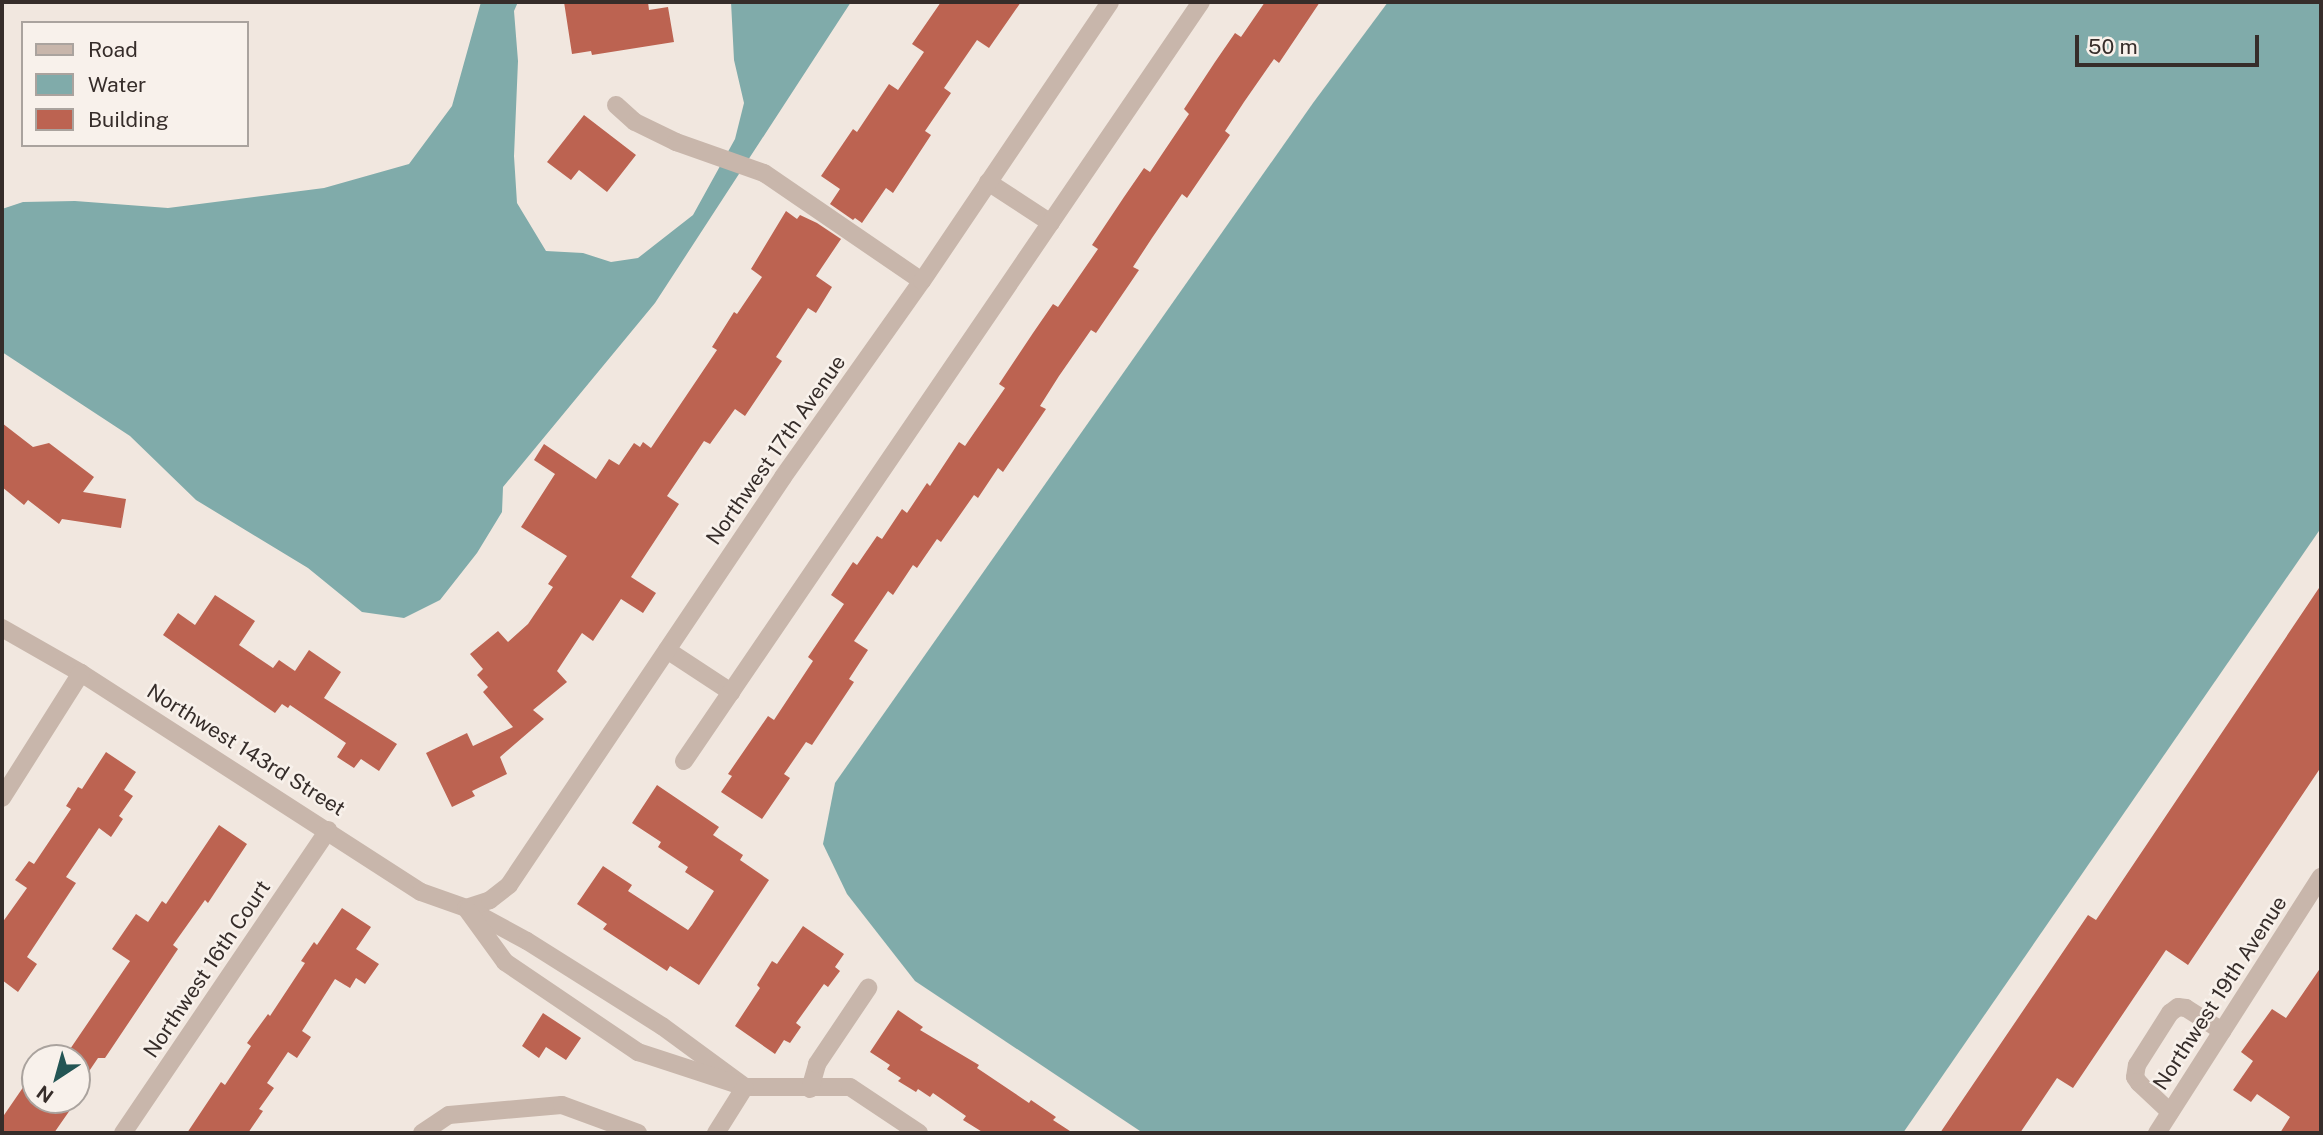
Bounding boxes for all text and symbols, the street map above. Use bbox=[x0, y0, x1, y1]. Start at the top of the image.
legend bbox=[21, 21, 248, 147]
scale bar bbox=[2078, 21, 2262, 65]
text: 50 m bbox=[2088, 34, 2138, 59]
text: Road bbox=[88, 37, 138, 62]
text: Water bbox=[88, 72, 146, 97]
text: Building bbox=[88, 107, 169, 132]
street label: Northwest 17th Avenue bbox=[701, 350, 851, 550]
street label: Northwest 143rd Street bbox=[142, 679, 350, 821]
street label: Northwest 16th Court bbox=[138, 875, 276, 1063]
street label: Northwest 19th Avenue bbox=[2148, 891, 2292, 1095]
north arrow bbox=[21, 1044, 91, 1114]
text: N bbox=[32, 1081, 57, 1108]

